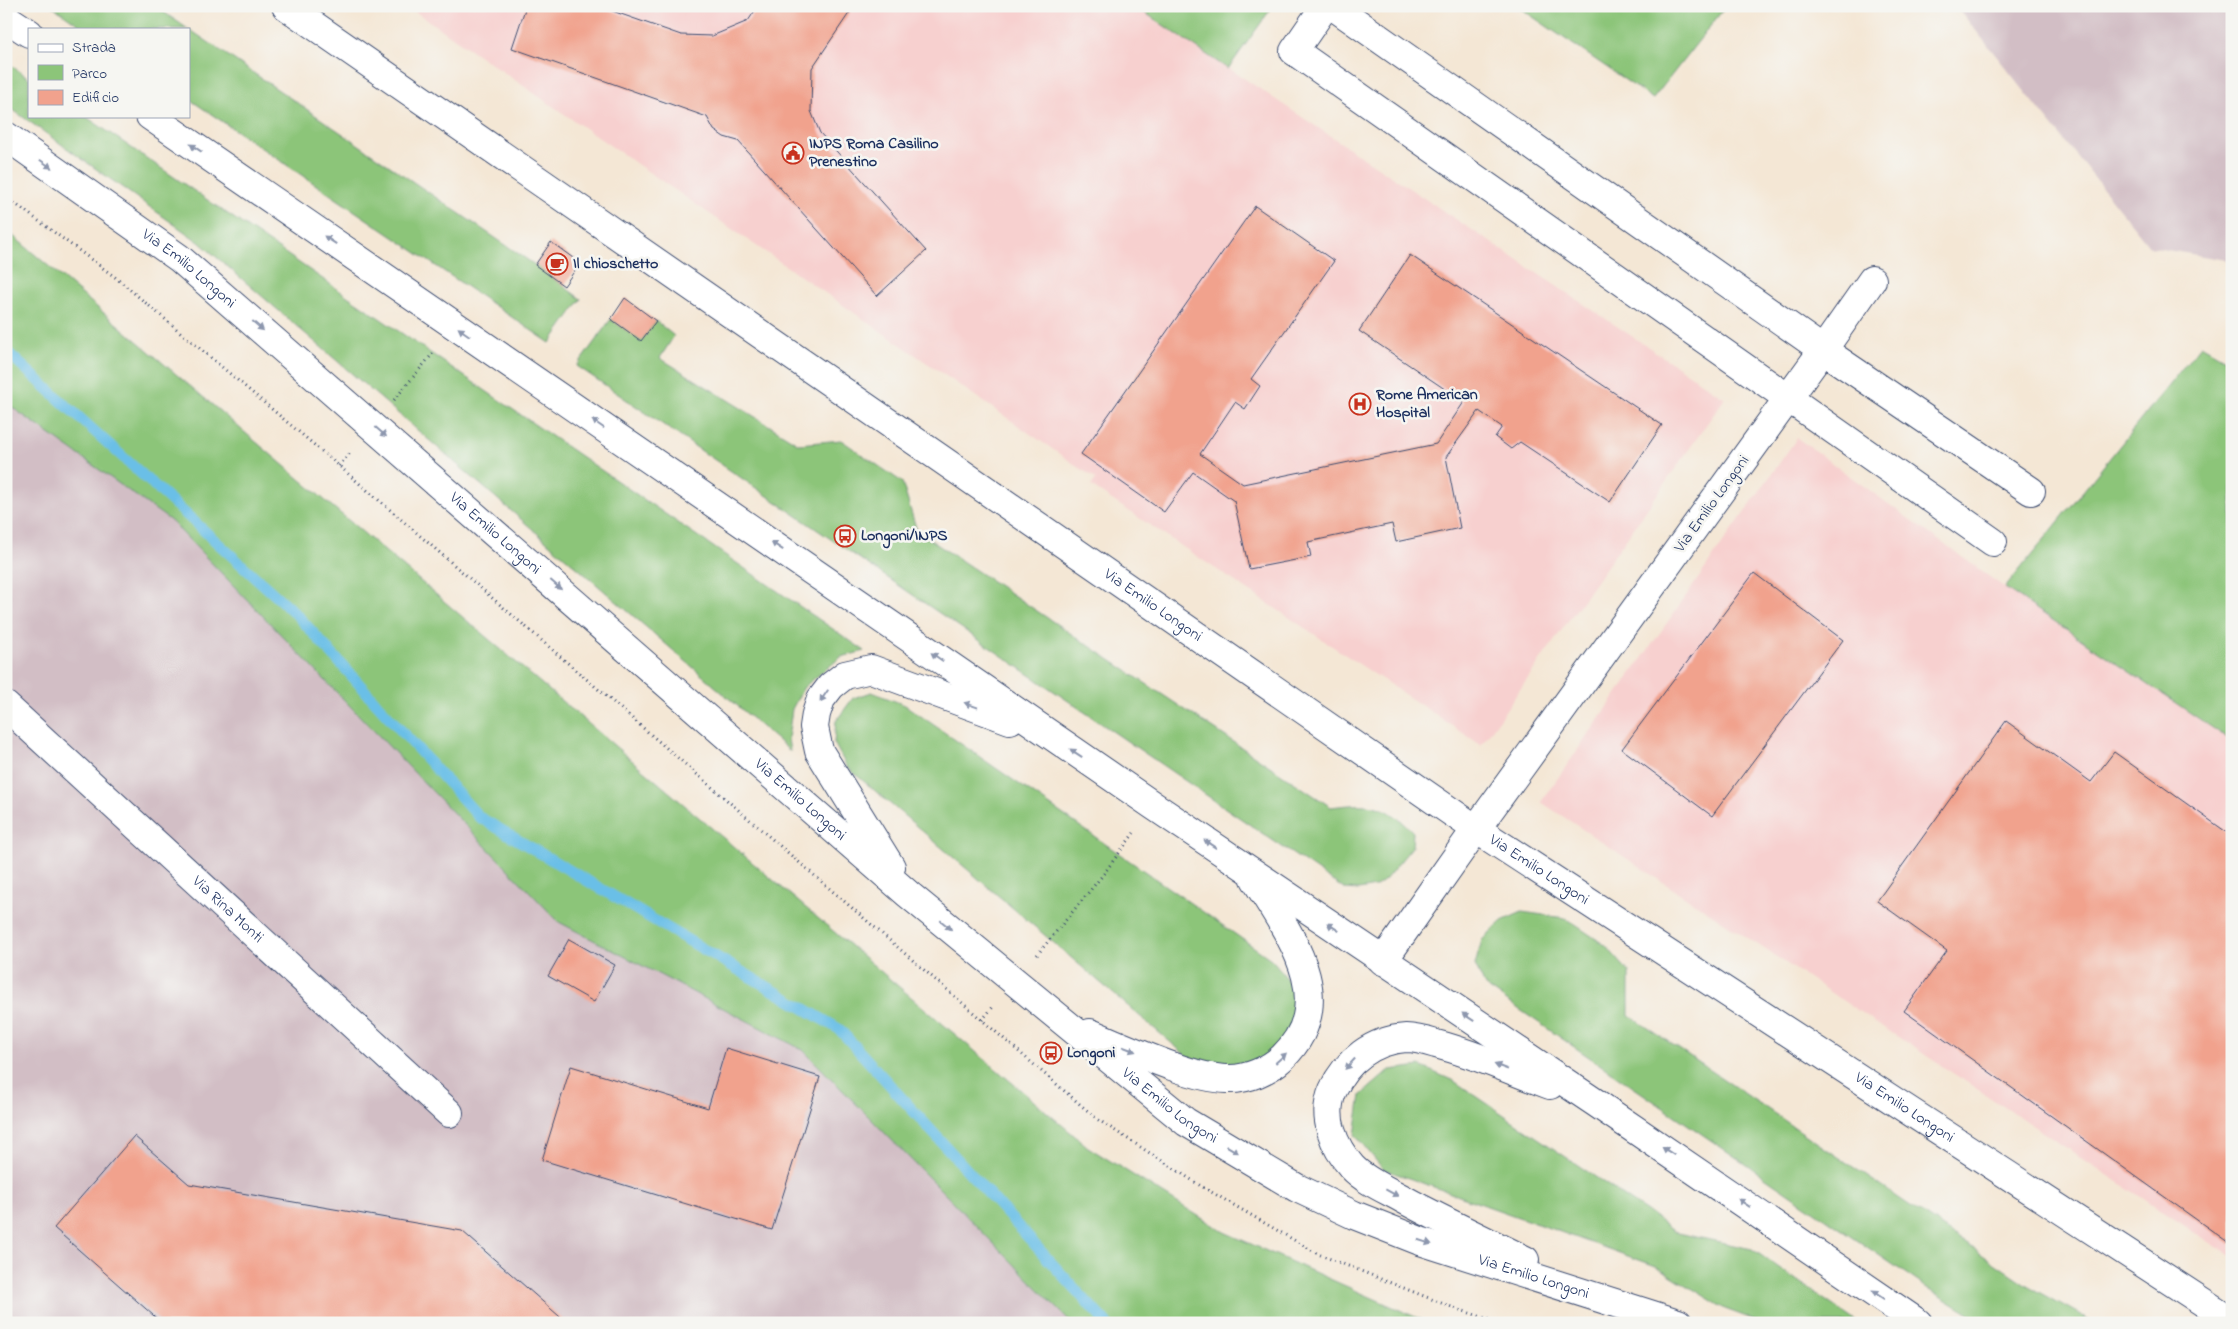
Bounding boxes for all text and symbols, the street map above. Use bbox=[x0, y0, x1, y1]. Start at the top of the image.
legend bbox=[28, 28, 190, 118]
text: Strada bbox=[72, 37, 116, 59]
text: Parco bbox=[72, 63, 107, 85]
text: Edificio bbox=[72, 87, 119, 109]
place label: INPS Roma Casilino Prenestino bbox=[809, 132, 939, 174]
public building icon: INPS Roma Casilino Prenestino bbox=[781, 141, 805, 165]
one-way arrow bbox=[190, 143, 203, 153]
one-way arrow bbox=[39, 159, 53, 169]
street label: Via Emilio Longoni bbox=[136, 223, 241, 314]
one-way arrow bbox=[324, 235, 337, 245]
cafe icon: Il chioschetto bbox=[545, 252, 569, 276]
place label: Il chioschetto bbox=[573, 252, 658, 276]
one-way arrow bbox=[252, 320, 264, 332]
one-way arrow bbox=[458, 327, 471, 337]
place label: Rome American Hospital bbox=[1375, 383, 1478, 425]
hospital icon: Rome American Hospital bbox=[1348, 392, 1372, 416]
one-way arrow bbox=[591, 419, 605, 429]
one-way arrow bbox=[375, 427, 388, 438]
street label: Via Emilio Longoni bbox=[1668, 450, 1756, 558]
street label: Via Emilio Longoni bbox=[443, 486, 546, 581]
bus stop icon: Longoni/INPS bbox=[833, 524, 857, 548]
place label: Longoni/INPS bbox=[861, 524, 948, 549]
one-way arrow bbox=[770, 541, 784, 551]
street label: Via Emilio Longoni bbox=[1098, 562, 1207, 648]
one-way arrow bbox=[550, 580, 563, 591]
one-way arrow bbox=[930, 652, 944, 662]
one-way arrow bbox=[820, 689, 829, 703]
one-way arrow bbox=[963, 701, 978, 708]
one-way arrow bbox=[1069, 748, 1083, 758]
street label: Via Emilio Longoni bbox=[748, 752, 852, 847]
street label: Via Emilio Longoni bbox=[1483, 828, 1594, 912]
one-way arrow bbox=[1203, 839, 1217, 849]
street label: Via Rina Monti bbox=[186, 870, 269, 949]
one-way arrow bbox=[939, 919, 952, 930]
one-way arrow bbox=[1326, 922, 1340, 932]
one-way arrow bbox=[1461, 1012, 1475, 1022]
bus stop icon: Longoni bbox=[1039, 1041, 1063, 1065]
place label: Longoni bbox=[1067, 1041, 1116, 1066]
one-way arrow bbox=[1122, 1045, 1136, 1053]
one-way arrow bbox=[1275, 1052, 1288, 1063]
one-way arrow bbox=[1344, 1058, 1356, 1070]
street label: Via Emilio Longoni bbox=[1116, 1061, 1222, 1150]
one-way arrow bbox=[1493, 1063, 1508, 1071]
street label: Via Emilio Longoni bbox=[1849, 1066, 1959, 1149]
one-way arrow bbox=[1225, 1144, 1238, 1153]
one-way arrow bbox=[1661, 1146, 1675, 1156]
one-way arrow bbox=[1384, 1189, 1399, 1197]
one-way arrow bbox=[1737, 1198, 1751, 1208]
one-way arrow bbox=[1417, 1239, 1432, 1246]
street label: Via Emilio Longoni bbox=[1474, 1248, 1592, 1306]
one-way arrow bbox=[1871, 1290, 1885, 1300]

